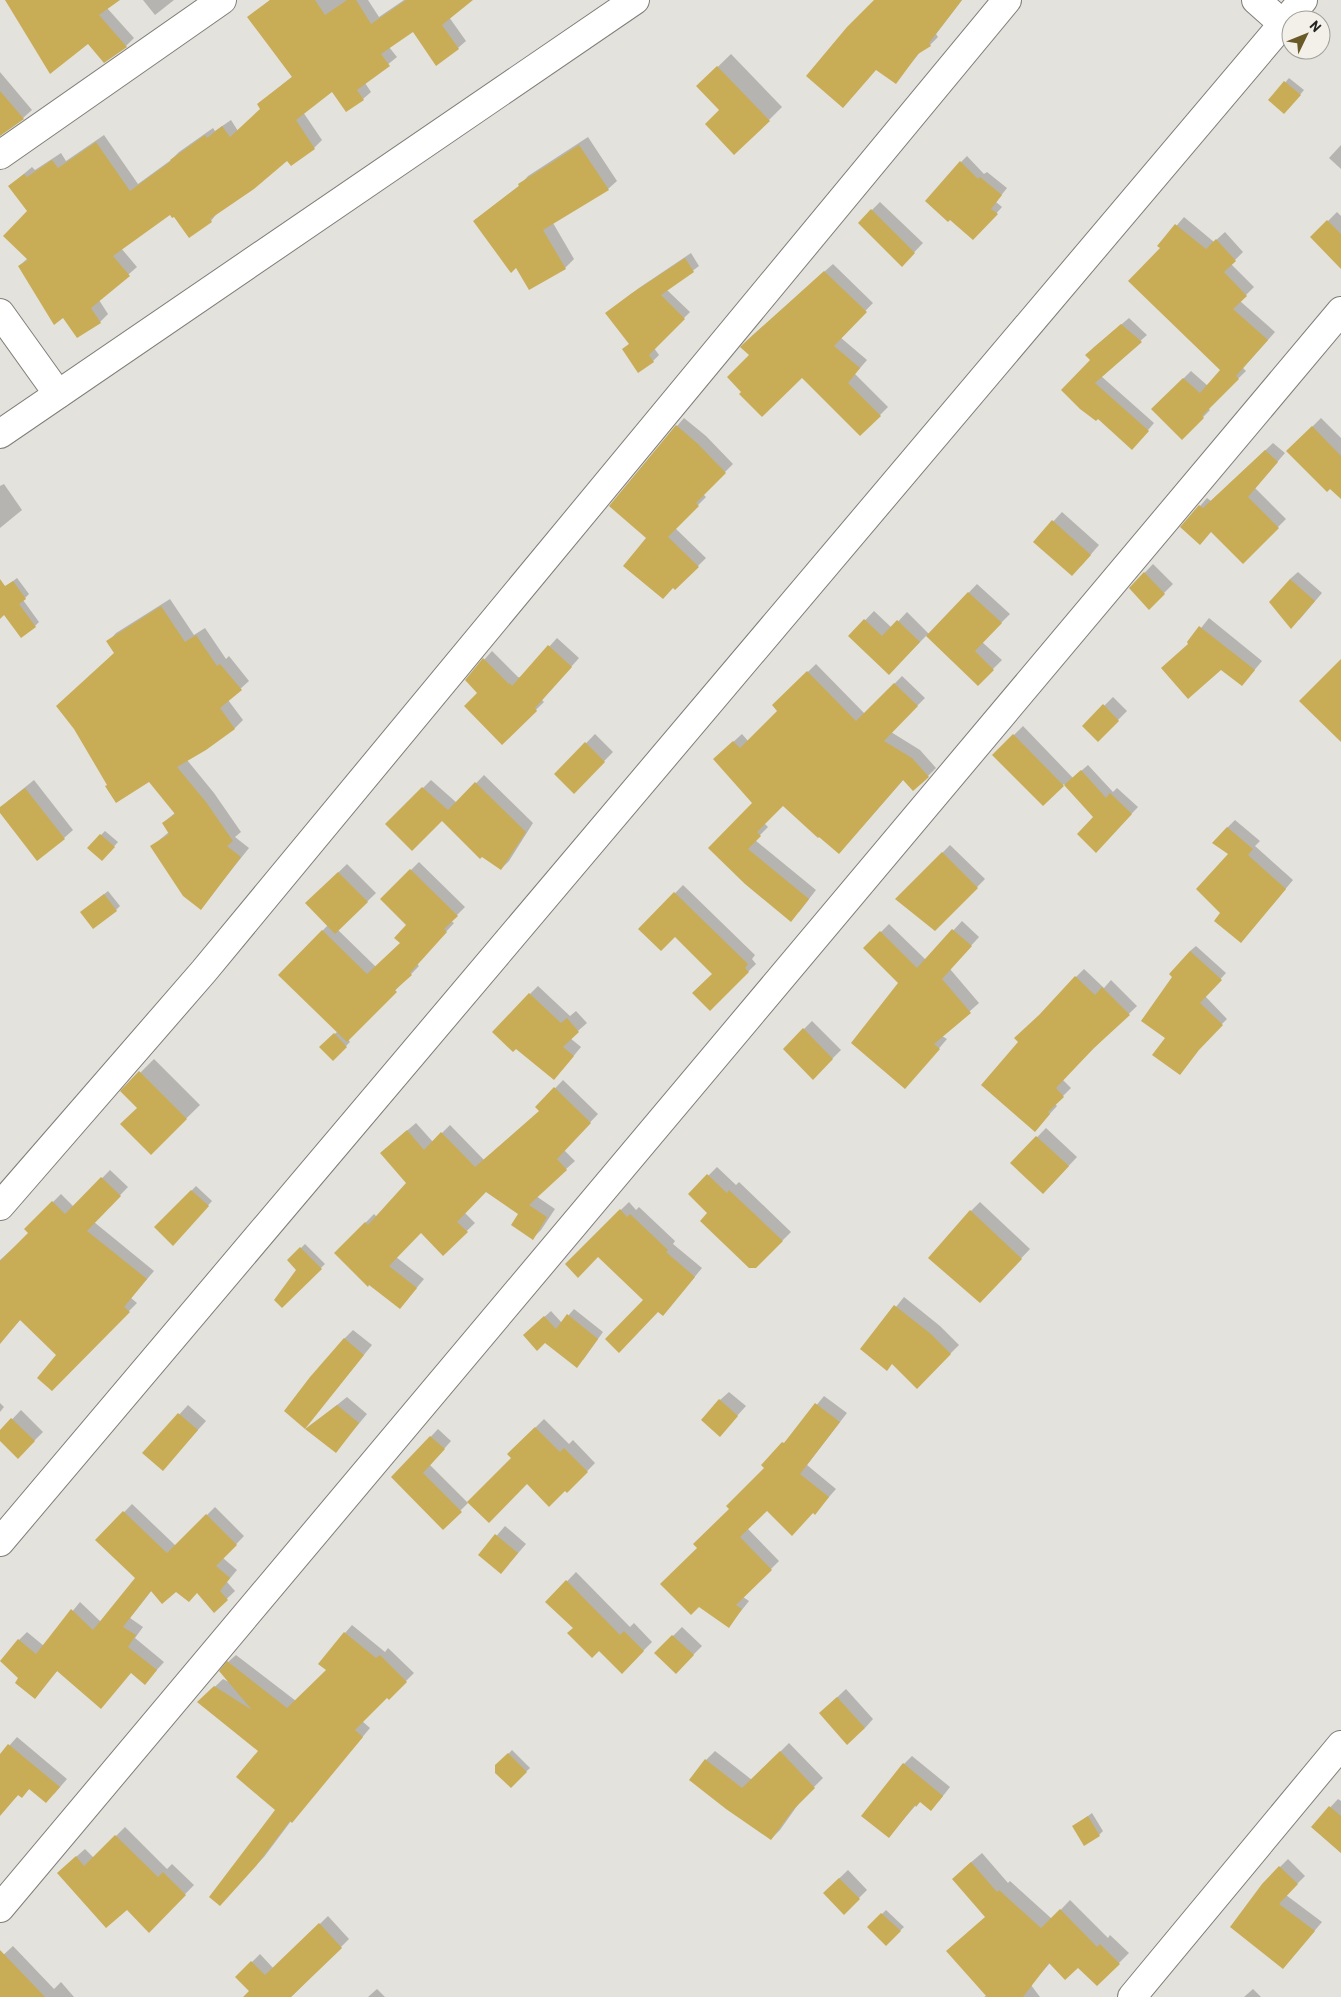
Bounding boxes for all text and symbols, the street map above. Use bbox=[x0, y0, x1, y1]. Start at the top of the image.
north arrow bbox=[1281, 10, 1331, 60]
text: N bbox=[1306, 17, 1325, 35]

